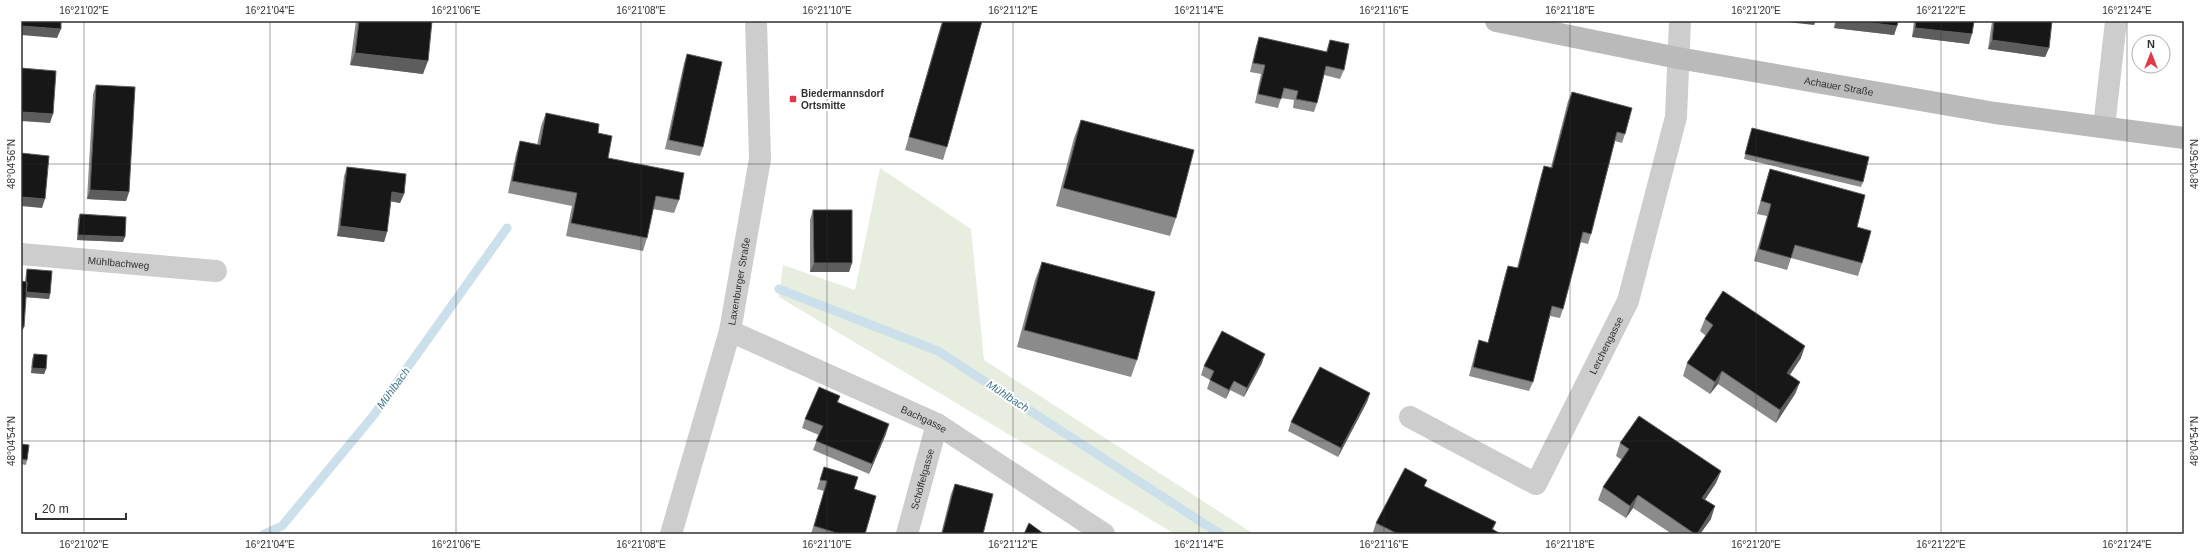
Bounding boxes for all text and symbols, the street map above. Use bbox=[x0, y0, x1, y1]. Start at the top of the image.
text: 16°21'02"E bbox=[59, 5, 109, 16]
text: 16°21'04"E bbox=[245, 5, 295, 16]
text: 16°21'06"E bbox=[431, 5, 481, 16]
text: 16°21'08"E bbox=[616, 5, 666, 16]
text: 16°21'10"E bbox=[802, 5, 852, 16]
text: 16°21'12"E bbox=[988, 5, 1038, 16]
text: 16°21'14"E bbox=[1174, 5, 1224, 16]
text: 16°21'16"E bbox=[1359, 5, 1409, 16]
text: 16°21'18"E bbox=[1545, 5, 1595, 16]
text: 16°21'20"E bbox=[1731, 5, 1781, 16]
text: 16°21'22"E bbox=[1916, 5, 1966, 16]
text: 16°21'24"E bbox=[2102, 5, 2152, 16]
north arrow bbox=[2131, 34, 2171, 74]
text: N bbox=[2147, 38, 2155, 50]
street label: Achauer Straße bbox=[1803, 75, 1875, 98]
place label: Biedermannsdorf Ortsmitte bbox=[801, 88, 884, 111]
marker: Biedermannsdorf Ortsmitte bbox=[788, 94, 798, 104]
text: 48°04'56"N bbox=[6, 139, 17, 189]
text: 48°04'56"N bbox=[2189, 139, 2200, 189]
street label: Laxenburger Straße bbox=[726, 236, 752, 326]
street label: Mühlbachweg bbox=[87, 255, 150, 271]
street label: Lerchengasse bbox=[1587, 315, 1625, 376]
water label: Mühlbach bbox=[374, 365, 412, 411]
water label: Mühlbach bbox=[985, 378, 1031, 414]
street label: Bachgasse bbox=[899, 404, 949, 435]
text: 48°04'54"N bbox=[6, 416, 17, 466]
text: 48°04'54"N bbox=[2189, 416, 2200, 466]
street label: Schöffelgasse bbox=[909, 447, 936, 511]
scale bar bbox=[36, 495, 126, 521]
text: 20 m bbox=[42, 502, 69, 516]
text: 16°21'02"E bbox=[59, 539, 109, 550]
text: 16°21'04"E bbox=[245, 539, 295, 550]
text: 16°21'06"E bbox=[431, 539, 481, 550]
text: 16°21'08"E bbox=[616, 539, 666, 550]
text: 16°21'10"E bbox=[802, 539, 852, 550]
text: 16°21'12"E bbox=[988, 539, 1038, 550]
text: 16°21'14"E bbox=[1174, 539, 1224, 550]
text: 16°21'16"E bbox=[1359, 539, 1409, 550]
text: 16°21'18"E bbox=[1545, 539, 1595, 550]
text: 16°21'20"E bbox=[1731, 539, 1781, 550]
text: 16°21'22"E bbox=[1916, 539, 1966, 550]
text: 16°21'24"E bbox=[2102, 539, 2152, 550]

